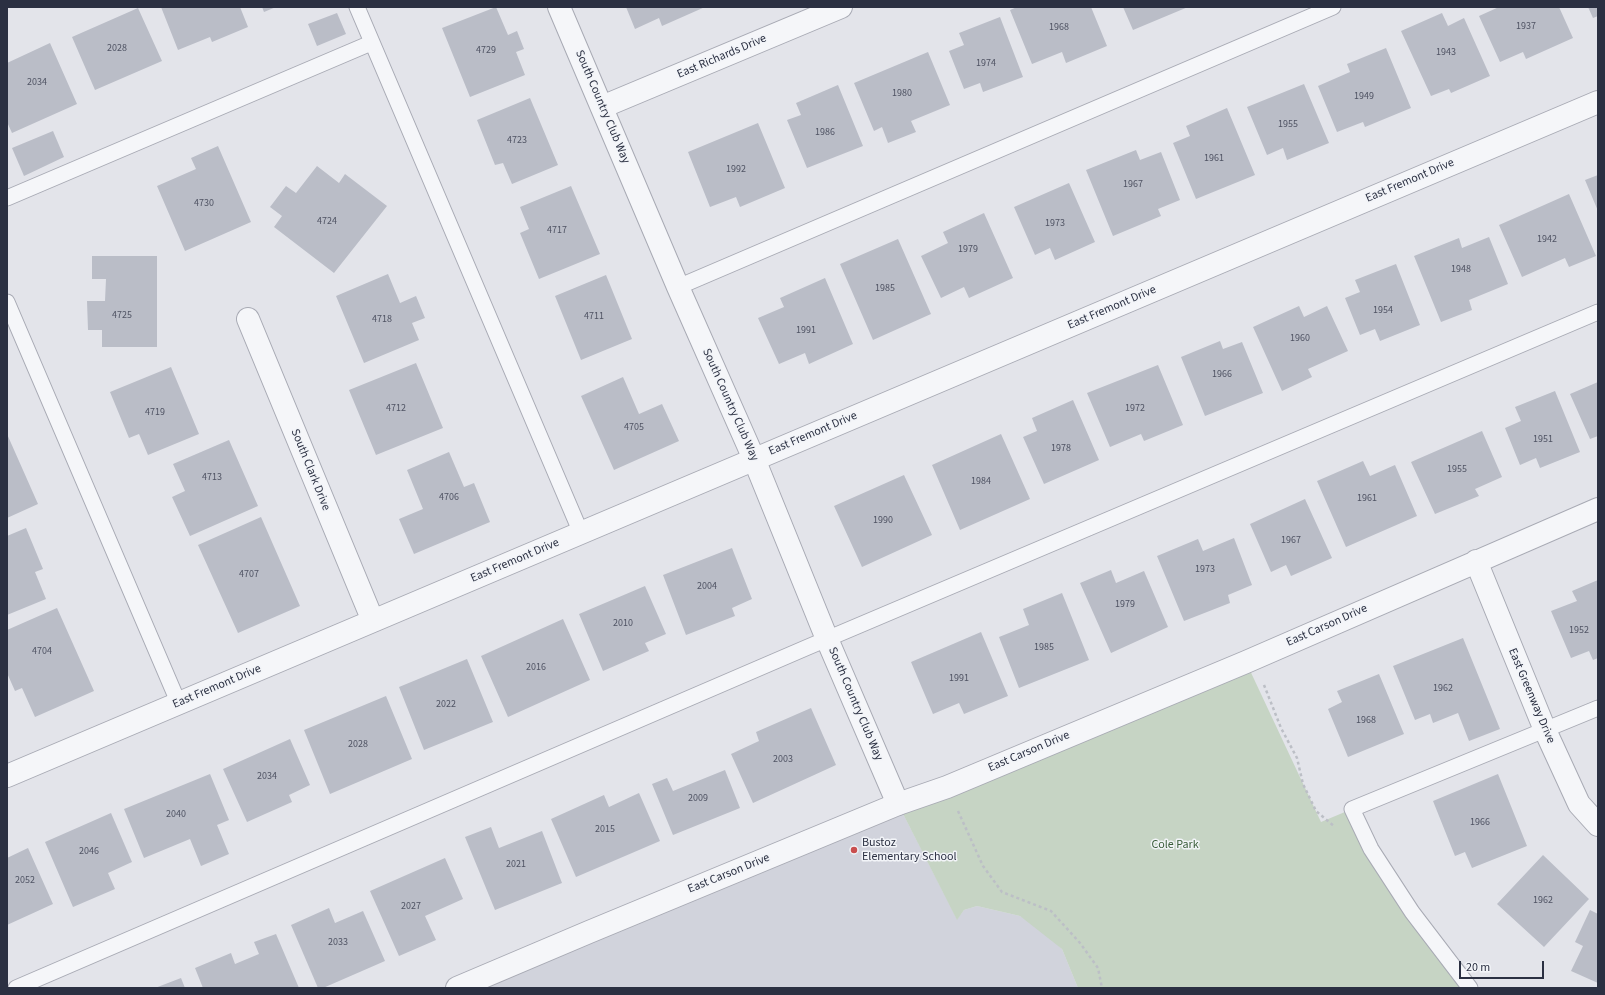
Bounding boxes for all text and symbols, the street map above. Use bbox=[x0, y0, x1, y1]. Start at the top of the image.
house number: 1937 bbox=[1516, 21, 1536, 33]
house number: 1968 bbox=[1049, 22, 1069, 34]
street label: East Richards Drive bbox=[675, 32, 769, 82]
house number: 2028 bbox=[107, 43, 127, 55]
house number: 4729 bbox=[476, 45, 496, 57]
house number: 1943 bbox=[1436, 47, 1456, 59]
street label: South Country Club Way bbox=[572, 48, 632, 166]
house number: 1974 bbox=[976, 58, 996, 70]
house number: 2034 bbox=[27, 77, 47, 89]
house number: 1980 bbox=[892, 88, 912, 100]
house number: 1949 bbox=[1354, 91, 1374, 103]
house number: 1955 bbox=[1278, 119, 1298, 131]
house number: 1986 bbox=[815, 127, 835, 139]
house number: 4723 bbox=[507, 135, 527, 147]
house number: 1961 bbox=[1204, 153, 1224, 165]
street label: East Fremont Drive bbox=[1364, 156, 1456, 206]
house number: 1992 bbox=[726, 164, 746, 176]
house number: 1967 bbox=[1123, 179, 1143, 191]
house number: 4730 bbox=[194, 198, 214, 210]
house number: 4724 bbox=[317, 216, 337, 228]
house number: 1973 bbox=[1045, 218, 1065, 230]
house number: 4717 bbox=[547, 225, 567, 237]
house number: 1942 bbox=[1537, 234, 1557, 246]
house number: 1979 bbox=[958, 244, 978, 256]
house number: 1948 bbox=[1451, 264, 1471, 276]
house number: 1985 bbox=[875, 283, 895, 295]
street label: East Fremont Drive bbox=[1066, 283, 1158, 333]
house number: 1954 bbox=[1373, 305, 1393, 317]
house number: 4725 bbox=[112, 310, 132, 322]
house number: 4711 bbox=[584, 311, 604, 323]
house number: 4718 bbox=[372, 314, 392, 326]
house number: 1991 bbox=[796, 325, 816, 337]
house number: 1960 bbox=[1290, 333, 1310, 345]
street label: South Country Club Way bbox=[699, 346, 761, 464]
house number: 1966 bbox=[1212, 369, 1232, 381]
house number: 4712 bbox=[386, 403, 406, 415]
house number: 1972 bbox=[1125, 403, 1145, 415]
house number: 4719 bbox=[145, 407, 165, 419]
street label: East Fremont Drive bbox=[767, 409, 859, 459]
house number: 4705 bbox=[624, 422, 644, 434]
street label: South Clark Drive bbox=[287, 427, 333, 513]
house number: 1951 bbox=[1533, 434, 1553, 446]
house number: 1978 bbox=[1051, 443, 1071, 455]
house number: 1955 bbox=[1447, 464, 1467, 476]
house number: 4713 bbox=[202, 472, 222, 484]
house number: 1984 bbox=[971, 476, 991, 488]
house number: 4706 bbox=[439, 492, 459, 504]
house number: 1961 bbox=[1357, 493, 1377, 505]
house number: 1990 bbox=[873, 515, 893, 527]
house number: 1967 bbox=[1281, 535, 1301, 547]
street label: East Fremont Drive bbox=[469, 536, 561, 586]
house number: 1973 bbox=[1195, 564, 1215, 576]
house number: 4707 bbox=[239, 569, 259, 581]
house number: 2004 bbox=[697, 581, 717, 593]
house number: 1979 bbox=[1115, 599, 1135, 611]
street label: East Carson Drive bbox=[1284, 602, 1370, 650]
house number: 2010 bbox=[613, 618, 633, 630]
house number: 1952 bbox=[1569, 625, 1589, 637]
house number: 1985 bbox=[1034, 642, 1054, 654]
street label: South Country Club Way bbox=[825, 645, 885, 763]
house number: 4704 bbox=[32, 646, 52, 658]
street label: East Greenway Drive bbox=[1504, 646, 1558, 746]
street label: East Fremont Drive bbox=[171, 662, 263, 712]
house number: 2016 bbox=[526, 662, 546, 674]
house number: 1991 bbox=[949, 673, 969, 685]
house number: 1962 bbox=[1433, 683, 1453, 695]
house number: 2022 bbox=[436, 699, 456, 711]
house number: 1968 bbox=[1356, 715, 1376, 727]
street label: East Carson Drive bbox=[986, 728, 1072, 776]
house number: 2028 bbox=[348, 739, 368, 751]
house number: 2003 bbox=[773, 754, 793, 766]
house number: 2034 bbox=[257, 771, 277, 783]
house number: 2009 bbox=[688, 793, 708, 805]
house number: 2040 bbox=[166, 809, 186, 821]
house number: 1966 bbox=[1470, 817, 1490, 829]
house number: 2015 bbox=[595, 824, 615, 836]
place label: Bustoz Elementary School bbox=[862, 836, 957, 864]
park label: Cole Park bbox=[1151, 838, 1199, 852]
marker: Bustoz Elementary School bbox=[849, 845, 859, 855]
house number: 2046 bbox=[79, 846, 99, 858]
street label: East Carson Drive bbox=[686, 851, 772, 897]
house number: 2021 bbox=[506, 859, 526, 871]
house number: 2052 bbox=[15, 875, 35, 887]
house number: 1962 bbox=[1533, 895, 1553, 907]
house number: 2027 bbox=[401, 901, 421, 913]
house number: 2033 bbox=[328, 937, 348, 949]
scale bar bbox=[1461, 953, 1546, 979]
text: 20 m bbox=[1466, 959, 1490, 976]

